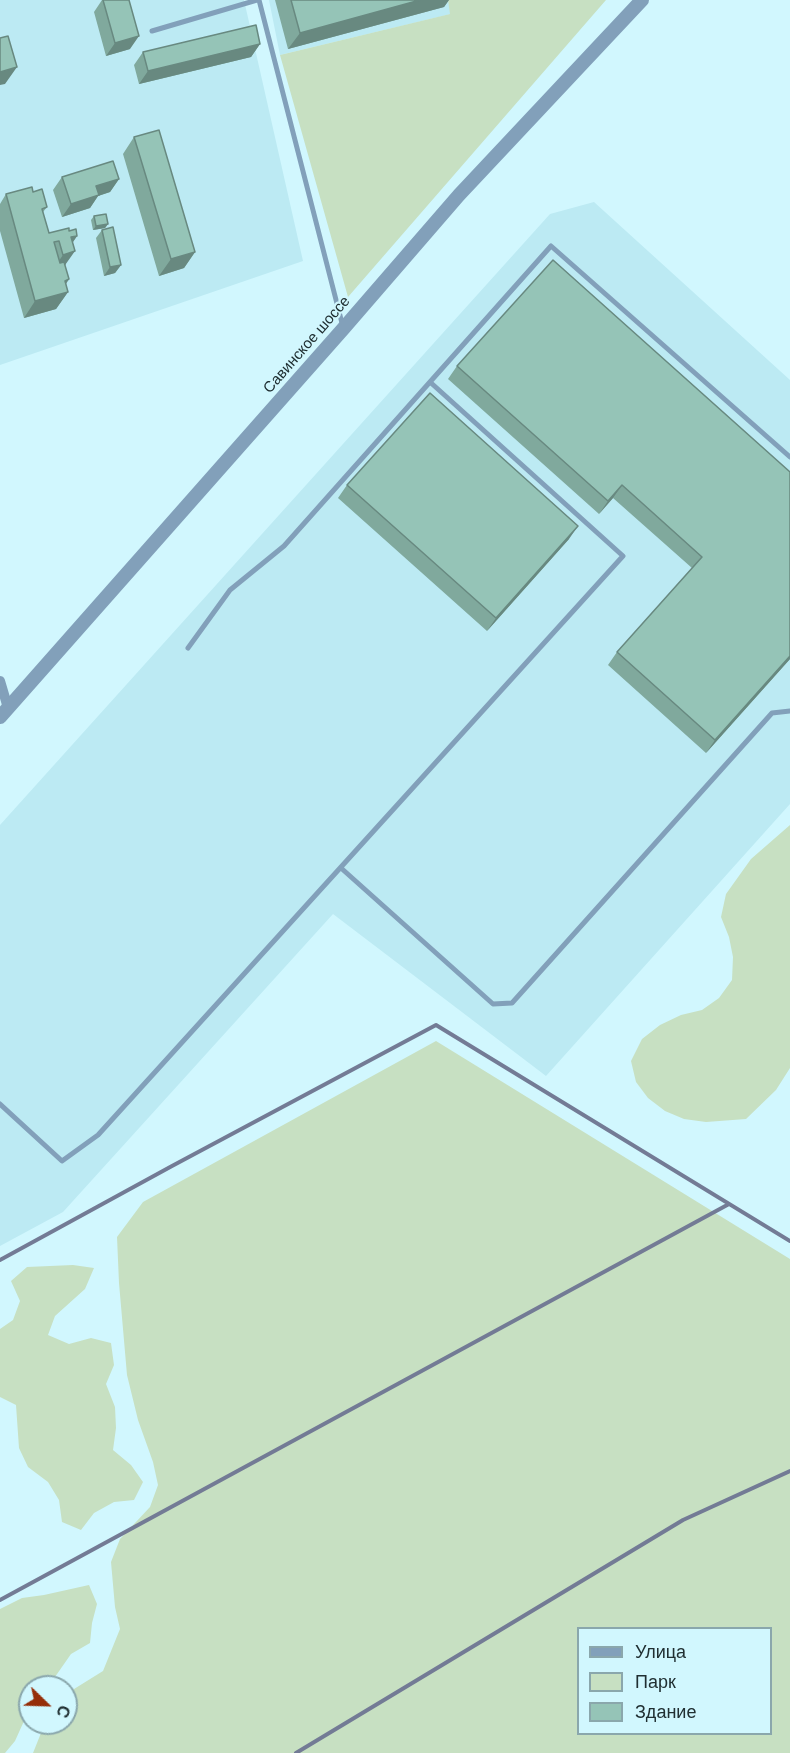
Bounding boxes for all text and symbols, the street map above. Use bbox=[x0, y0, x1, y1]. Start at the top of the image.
street label: Савинское шоссе bbox=[260, 293, 354, 397]
legend bbox=[577, 1627, 772, 1735]
text: Улица bbox=[635, 1642, 686, 1662]
text: Парк bbox=[635, 1672, 676, 1692]
north arrow bbox=[18, 1675, 78, 1735]
text: Здание bbox=[635, 1702, 696, 1722]
text: С bbox=[53, 1703, 73, 1720]

